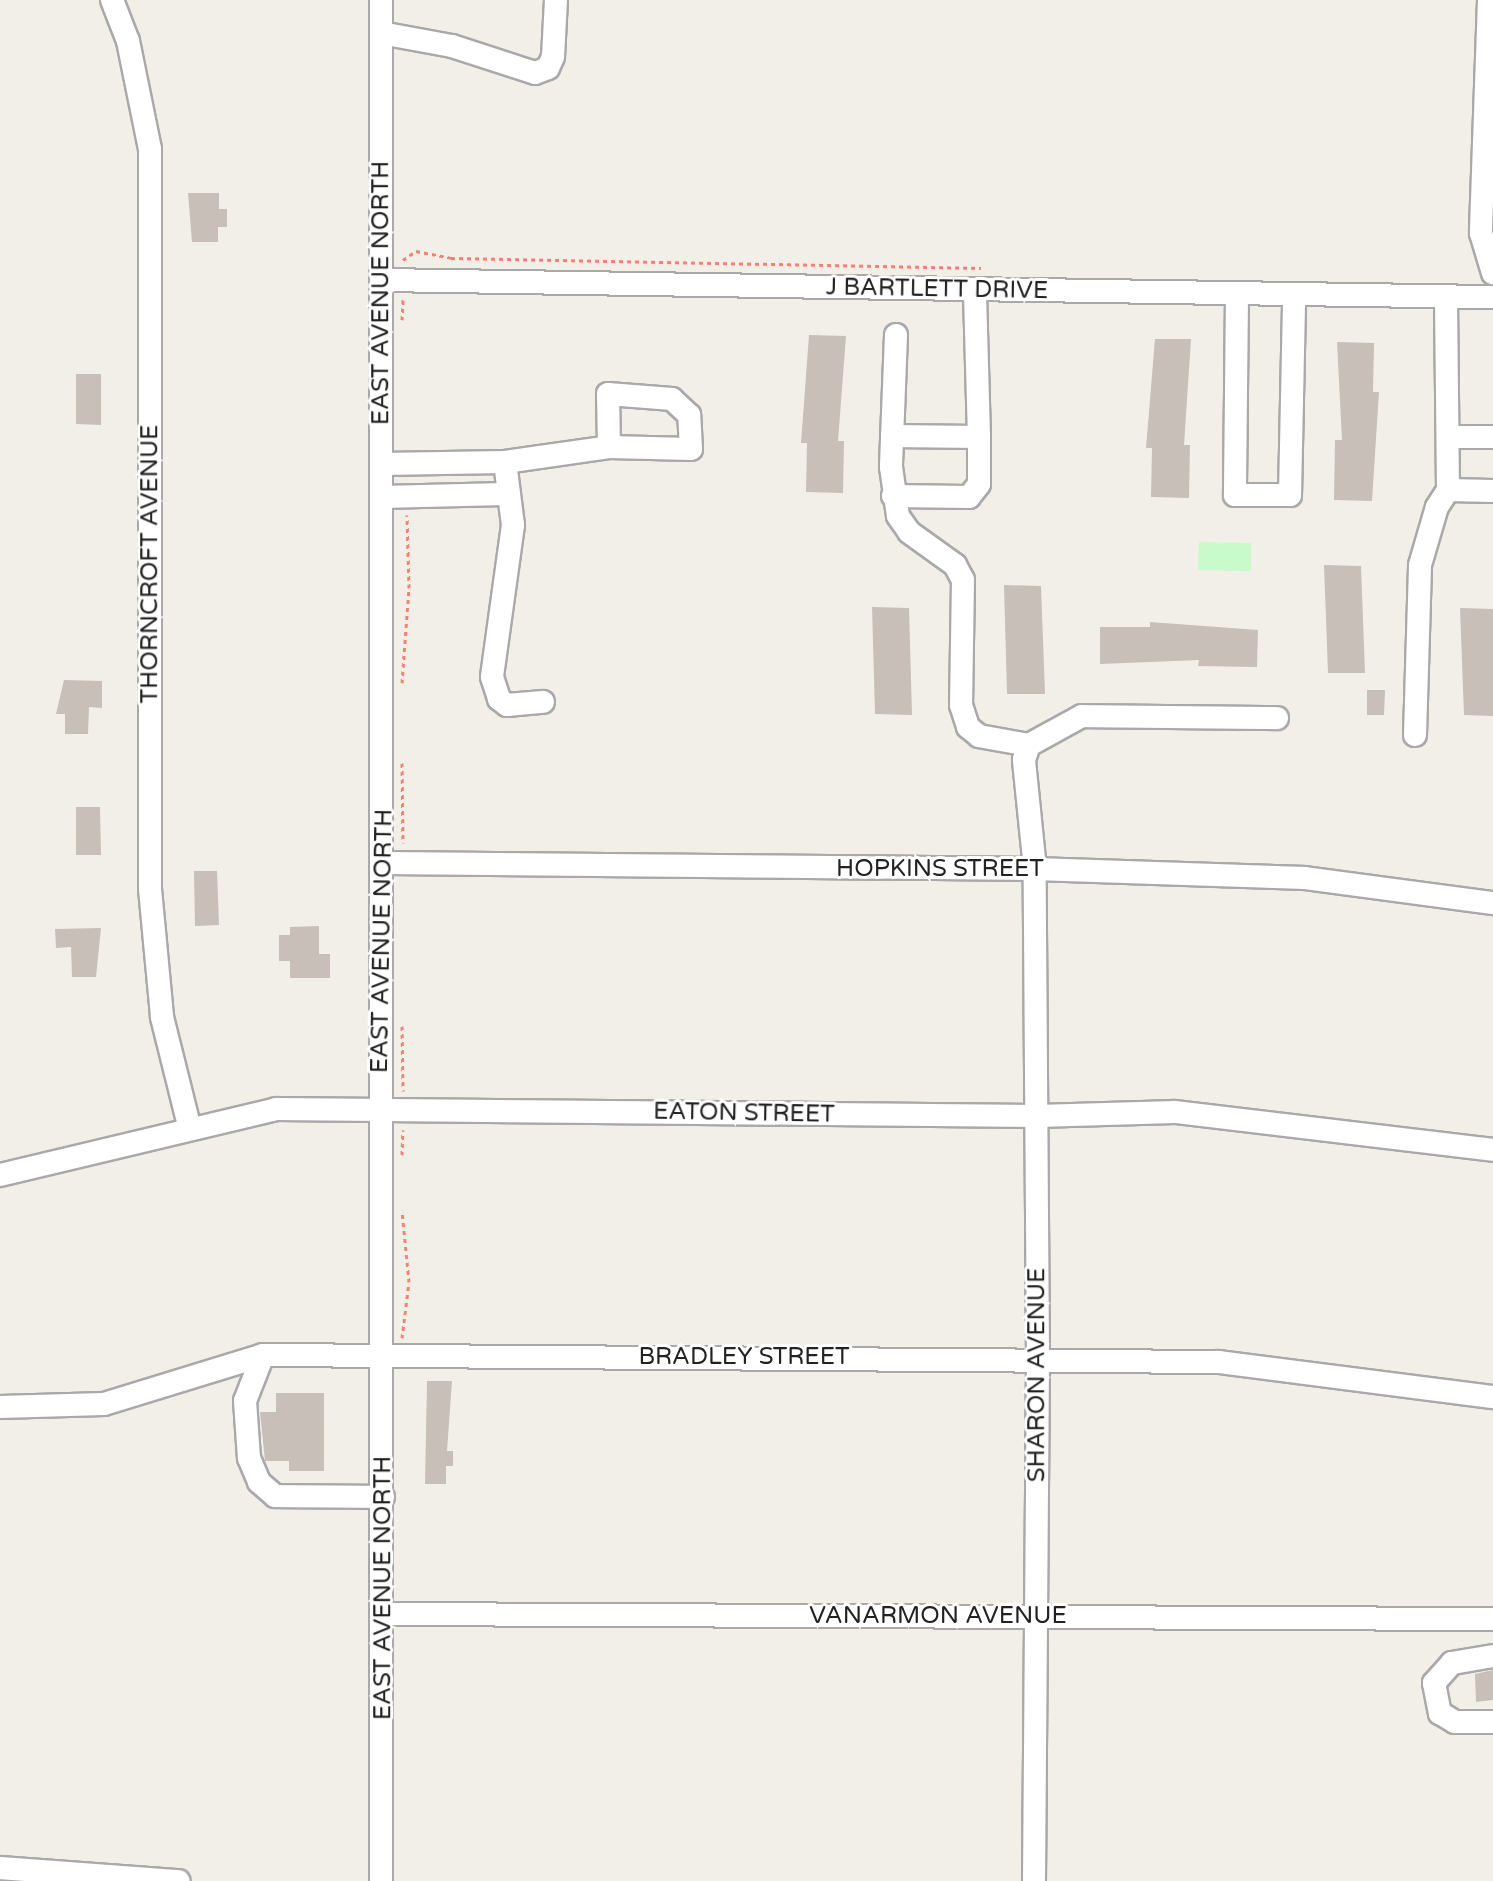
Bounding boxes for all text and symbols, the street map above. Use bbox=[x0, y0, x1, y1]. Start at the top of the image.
street label: EAST AVENUE NORTH bbox=[367, 161, 395, 425]
street label: J BARTLETT DRIVE bbox=[826, 273, 1048, 305]
street label: THORNCROFT AVENUE bbox=[136, 425, 164, 703]
street label: EAST AVENUE NORTH bbox=[365, 809, 399, 1073]
street label: HOPKINS STREET bbox=[836, 855, 1044, 883]
street label: EATON STREET bbox=[653, 1097, 835, 1129]
street label: SHARON AVENUE bbox=[1023, 1268, 1051, 1482]
street label: BRADLEY STREET bbox=[638, 1343, 850, 1371]
street label: EAST AVENUE NORTH bbox=[369, 1456, 397, 1720]
street label: VANARMON AVENUE bbox=[809, 1602, 1067, 1630]

